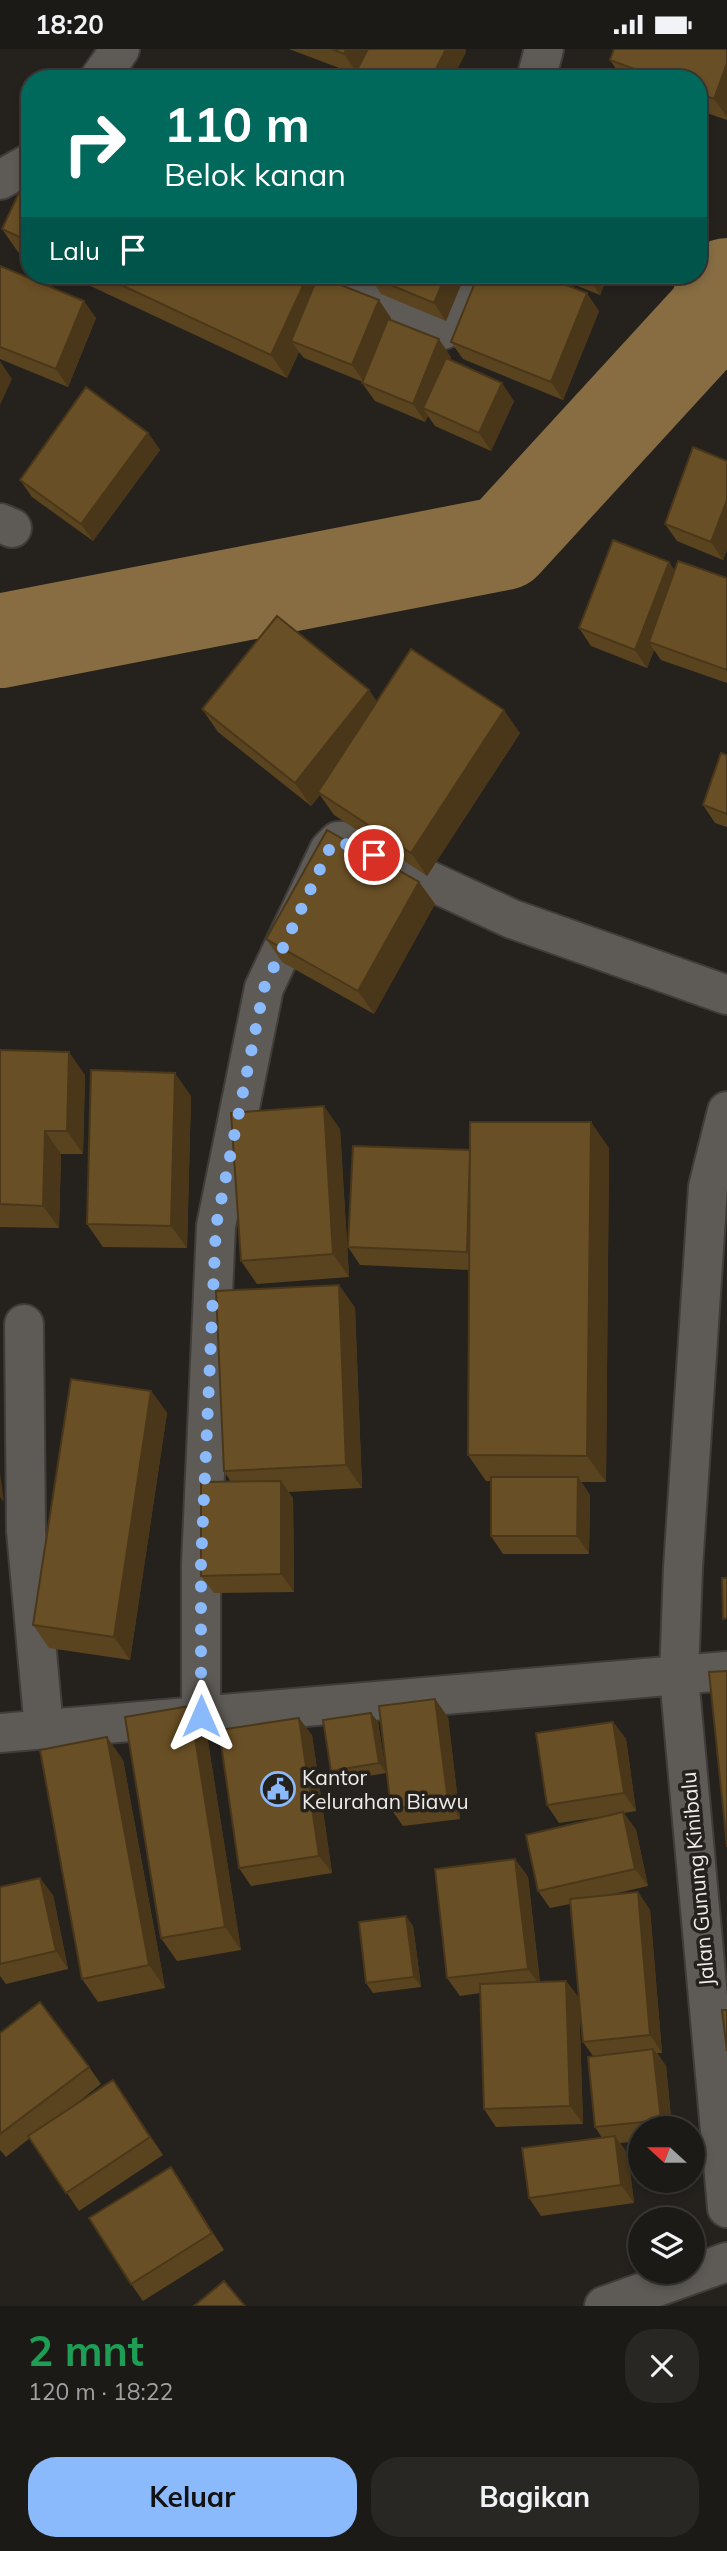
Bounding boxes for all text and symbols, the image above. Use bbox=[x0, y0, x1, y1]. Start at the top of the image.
text: 18:20 bbox=[35, 8, 104, 41]
text: 110 m bbox=[164, 93, 310, 154]
icon: right bbox=[49, 98, 140, 189]
text: Belok kanan bbox=[164, 154, 346, 194]
icon: arrive bbox=[114, 231, 152, 269]
text: Lalu bbox=[49, 234, 100, 267]
pin bbox=[344, 825, 404, 885]
icon: arrive bbox=[355, 836, 393, 874]
position arrow bbox=[164, 1679, 238, 1753]
place label: Kantor Kelurahan Biawu bbox=[302, 1764, 469, 1814]
public building icon: Kantor Kelurahan Biawu bbox=[259, 1770, 297, 1808]
street label: Jalan Gunung Kinibalu bbox=[675, 1771, 719, 1987]
north arrow bbox=[628, 2116, 705, 2193]
map controls bbox=[628, 2116, 705, 2284]
button: layers bbox=[628, 2207, 705, 2284]
text: 2 mnt bbox=[28, 2324, 144, 2377]
button: close bbox=[625, 2329, 699, 2403]
text: 120 m · 18:22 bbox=[28, 2377, 173, 2406]
button: Keluar bbox=[28, 2457, 357, 2537]
button: Bagikan bbox=[371, 2457, 699, 2537]

